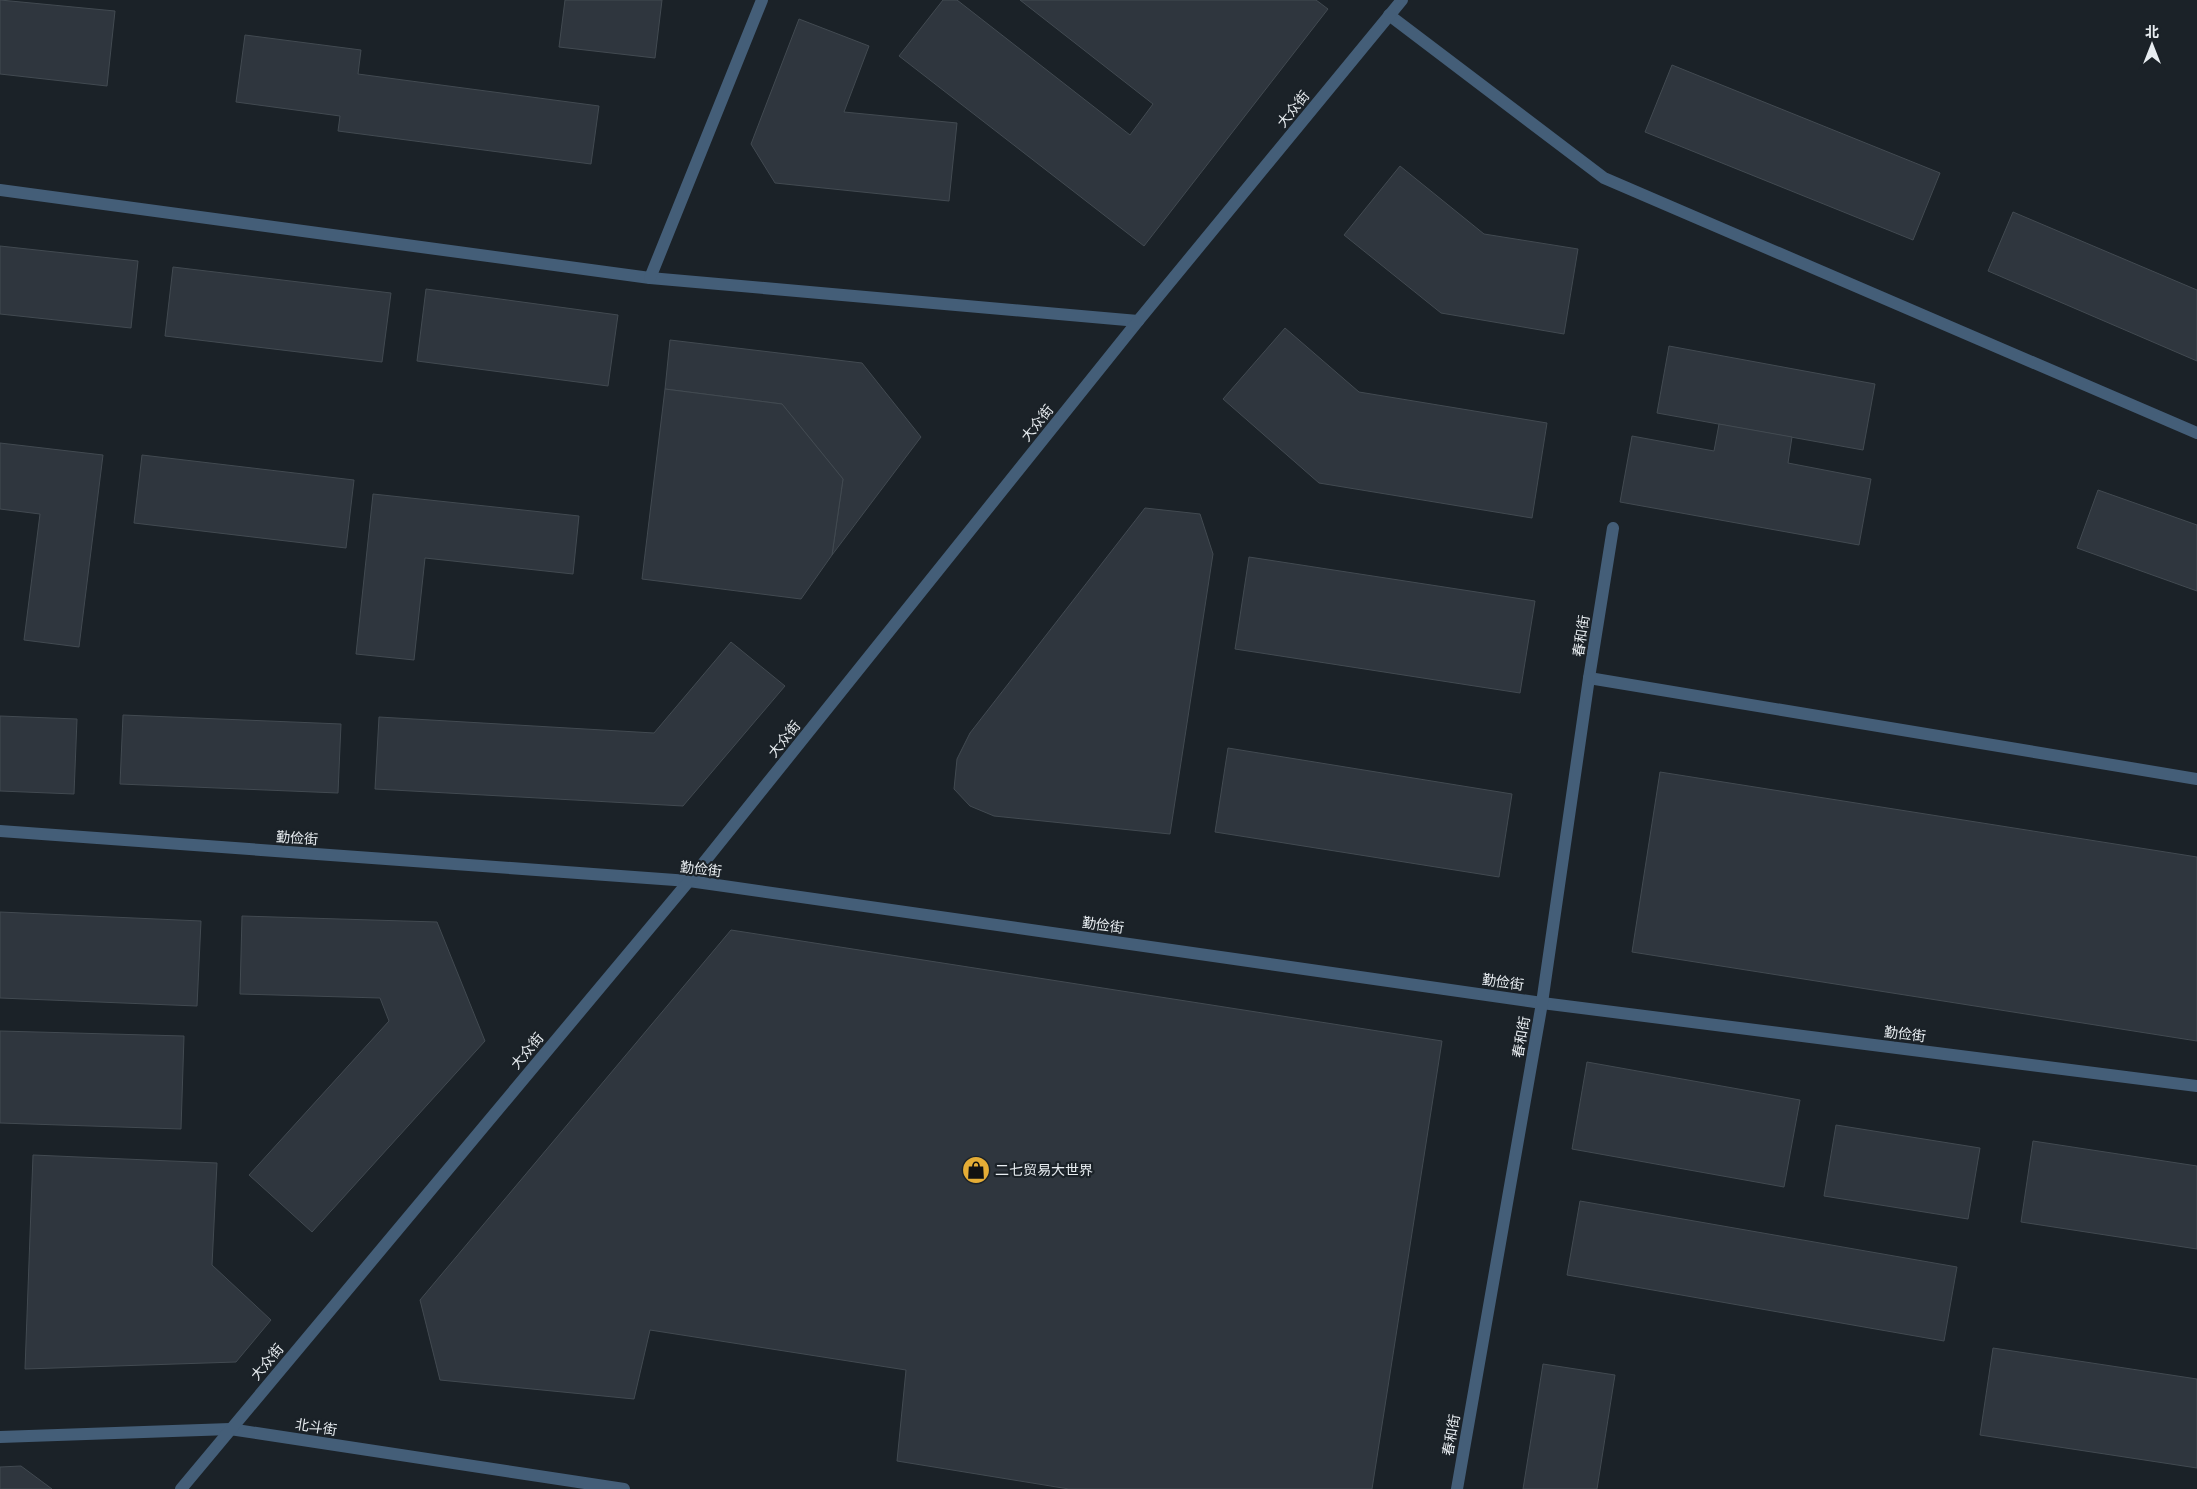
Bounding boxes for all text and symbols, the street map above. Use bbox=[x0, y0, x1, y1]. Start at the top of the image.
north arrow bbox=[2127, 20, 2177, 70]
text: 北 bbox=[2145, 24, 2159, 40]
street label: 大众街 bbox=[1274, 88, 1312, 130]
street label: 大众街 bbox=[1018, 402, 1056, 444]
street label: 春和街 bbox=[1570, 614, 1592, 658]
street label: 大众街 bbox=[765, 718, 803, 760]
street label: 勤俭街 bbox=[275, 829, 319, 847]
street label: 勤俭街 bbox=[679, 859, 723, 879]
street label: 勤俭街 bbox=[1081, 914, 1125, 936]
street label: 勤俭街 bbox=[1481, 971, 1525, 993]
street label: 春和街 bbox=[1509, 1015, 1533, 1059]
street label: 勤俭街 bbox=[1883, 1024, 1927, 1044]
street label: 大众街 bbox=[507, 1030, 547, 1072]
shop icon: 二七贸易大世界 bbox=[961, 1155, 991, 1185]
place label: 二七贸易大世界 bbox=[995, 1162, 1093, 1178]
street label: 大众街 bbox=[247, 1341, 287, 1383]
street label: 春和街 bbox=[1439, 1413, 1463, 1457]
street label: 北斗街 bbox=[294, 1416, 338, 1438]

